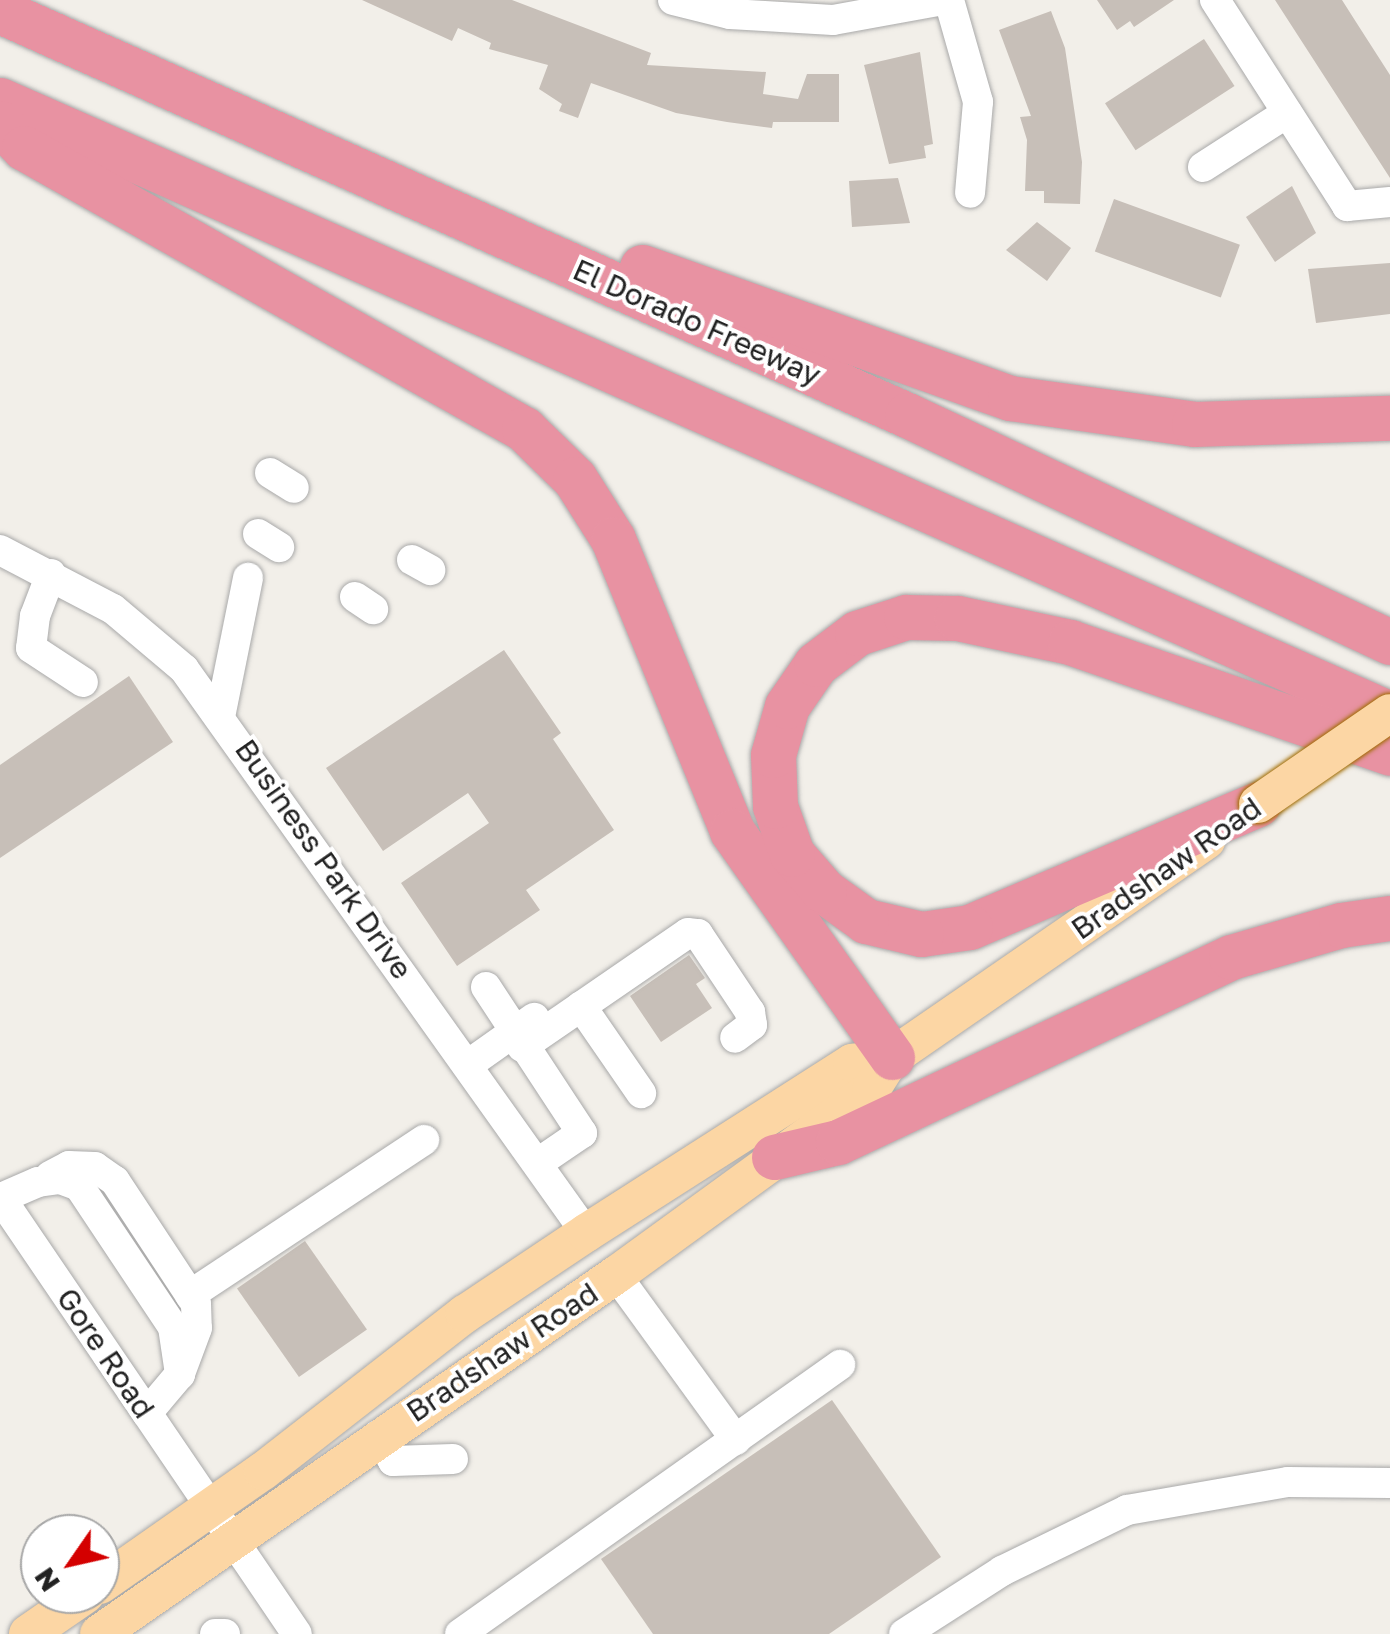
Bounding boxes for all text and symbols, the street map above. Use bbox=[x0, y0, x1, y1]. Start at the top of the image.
street label: El Dorado Freeway bbox=[568, 251, 826, 393]
street label: Business Park Drive bbox=[228, 732, 420, 986]
street label: Bradshaw Road bbox=[1064, 789, 1268, 947]
street label: Bradshaw Road bbox=[399, 1275, 605, 1429]
street label: Gore Road bbox=[49, 1281, 163, 1425]
north arrow bbox=[20, 1514, 120, 1614]
text: N bbox=[27, 1562, 66, 1598]

